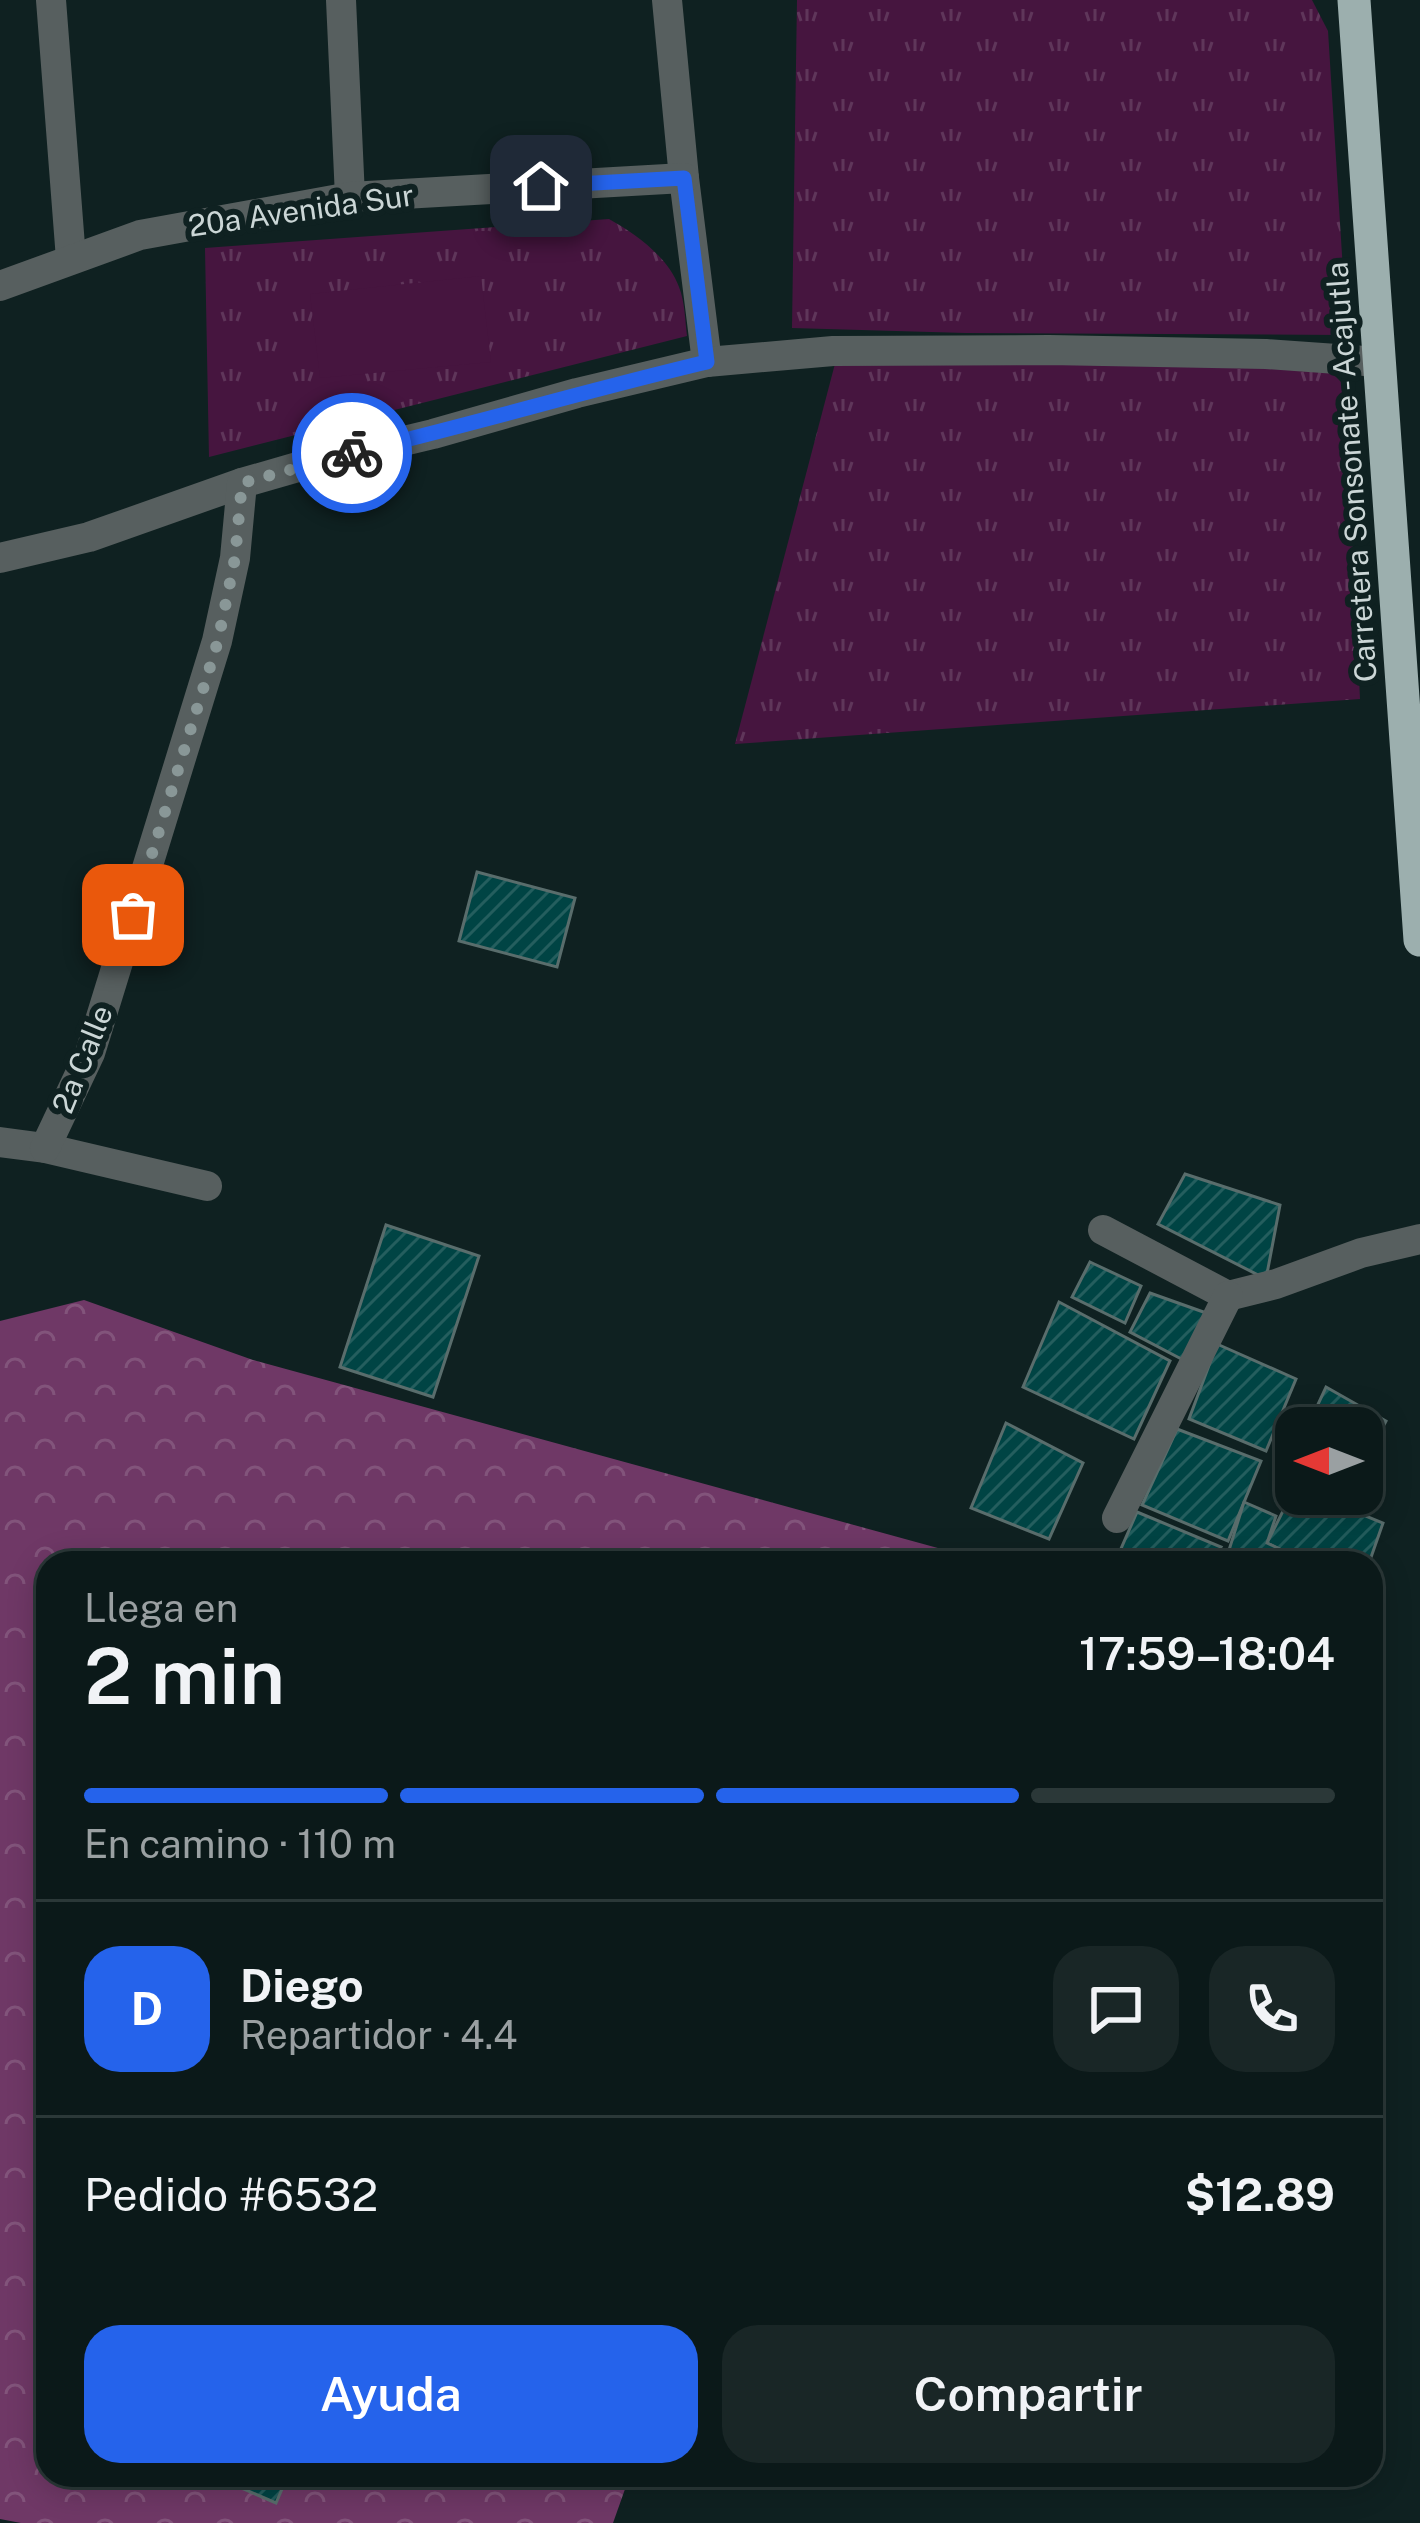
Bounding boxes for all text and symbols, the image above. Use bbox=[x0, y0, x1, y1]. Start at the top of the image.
pin bbox=[490, 135, 592, 237]
icon: home bbox=[508, 153, 574, 219]
street label: 20a Avenida Sur bbox=[186, 176, 416, 244]
street label: Carretera Sonsonate - Acajutla bbox=[1318, 261, 1384, 683]
courier bbox=[292, 393, 412, 513]
icon: bike bbox=[319, 420, 385, 486]
pin bbox=[82, 864, 184, 966]
icon: bag bbox=[100, 882, 166, 948]
street label: 2a Calle bbox=[44, 1000, 120, 1118]
north arrow bbox=[1275, 1407, 1383, 1515]
map controls bbox=[1275, 1407, 1383, 1515]
text: Llega en bbox=[84, 1585, 238, 1631]
text: 17:59–18:04 bbox=[1079, 1627, 1335, 1680]
text: 2 min bbox=[84, 1630, 285, 1722]
text: En camino · 110 m bbox=[84, 1821, 396, 1867]
button: chat bbox=[1053, 1946, 1179, 2072]
button: phone bbox=[1209, 1946, 1335, 2072]
text: Diego bbox=[240, 1959, 364, 2012]
text: D bbox=[131, 1982, 163, 2035]
text: Repartidor · 4.4 bbox=[240, 2012, 518, 2058]
text: Pedido #6532 bbox=[84, 2168, 378, 2221]
text: $12.89 bbox=[1185, 2168, 1335, 2221]
button: Ayuda bbox=[84, 2325, 698, 2463]
button: Compartir bbox=[722, 2325, 1335, 2463]

